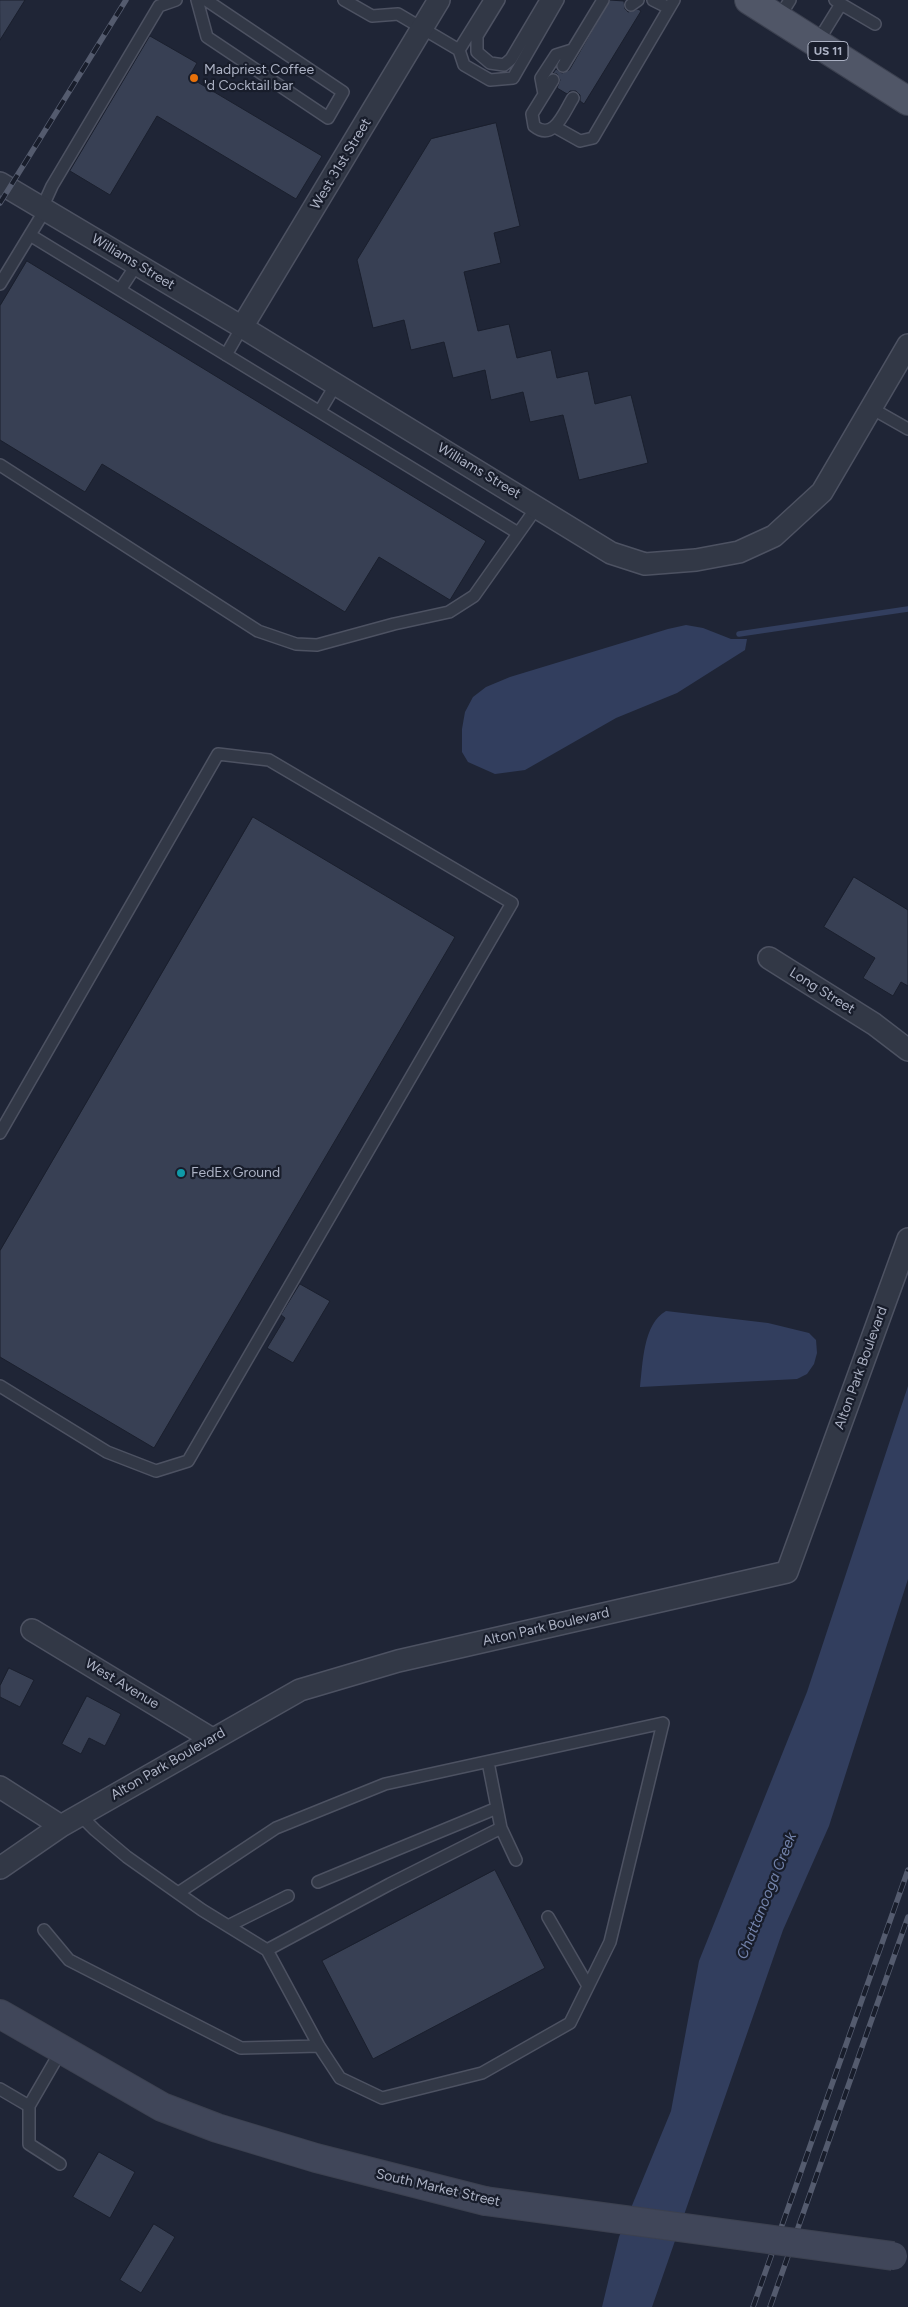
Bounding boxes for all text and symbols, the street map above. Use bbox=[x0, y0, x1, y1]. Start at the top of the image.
road number: US 11 bbox=[808, 41, 848, 60]
place label: Madpriest Coffee 'd Cocktail bar bbox=[204, 62, 314, 94]
marker: Madpriest Coffee 'd Cocktail bar bbox=[188, 72, 200, 84]
street label: West 31st Street bbox=[307, 115, 375, 213]
street label: Williams Street bbox=[88, 231, 178, 293]
street label: Williams Street bbox=[434, 440, 524, 502]
street label: Long Street bbox=[786, 964, 858, 1018]
place label: FedEx Ground bbox=[191, 1165, 280, 1181]
marker: FedEx Ground bbox=[175, 1167, 187, 1179]
street label: Alton Park Boulevard bbox=[831, 1304, 891, 1432]
street label: Alton Park Boulevard bbox=[481, 1604, 611, 1650]
street label: West Avenue bbox=[82, 1655, 162, 1713]
street label: Alton Park Boulevard bbox=[108, 1724, 228, 1804]
water label: Chattanooga Creek bbox=[733, 1830, 801, 1962]
street label: South Market Street bbox=[374, 2166, 502, 2210]

